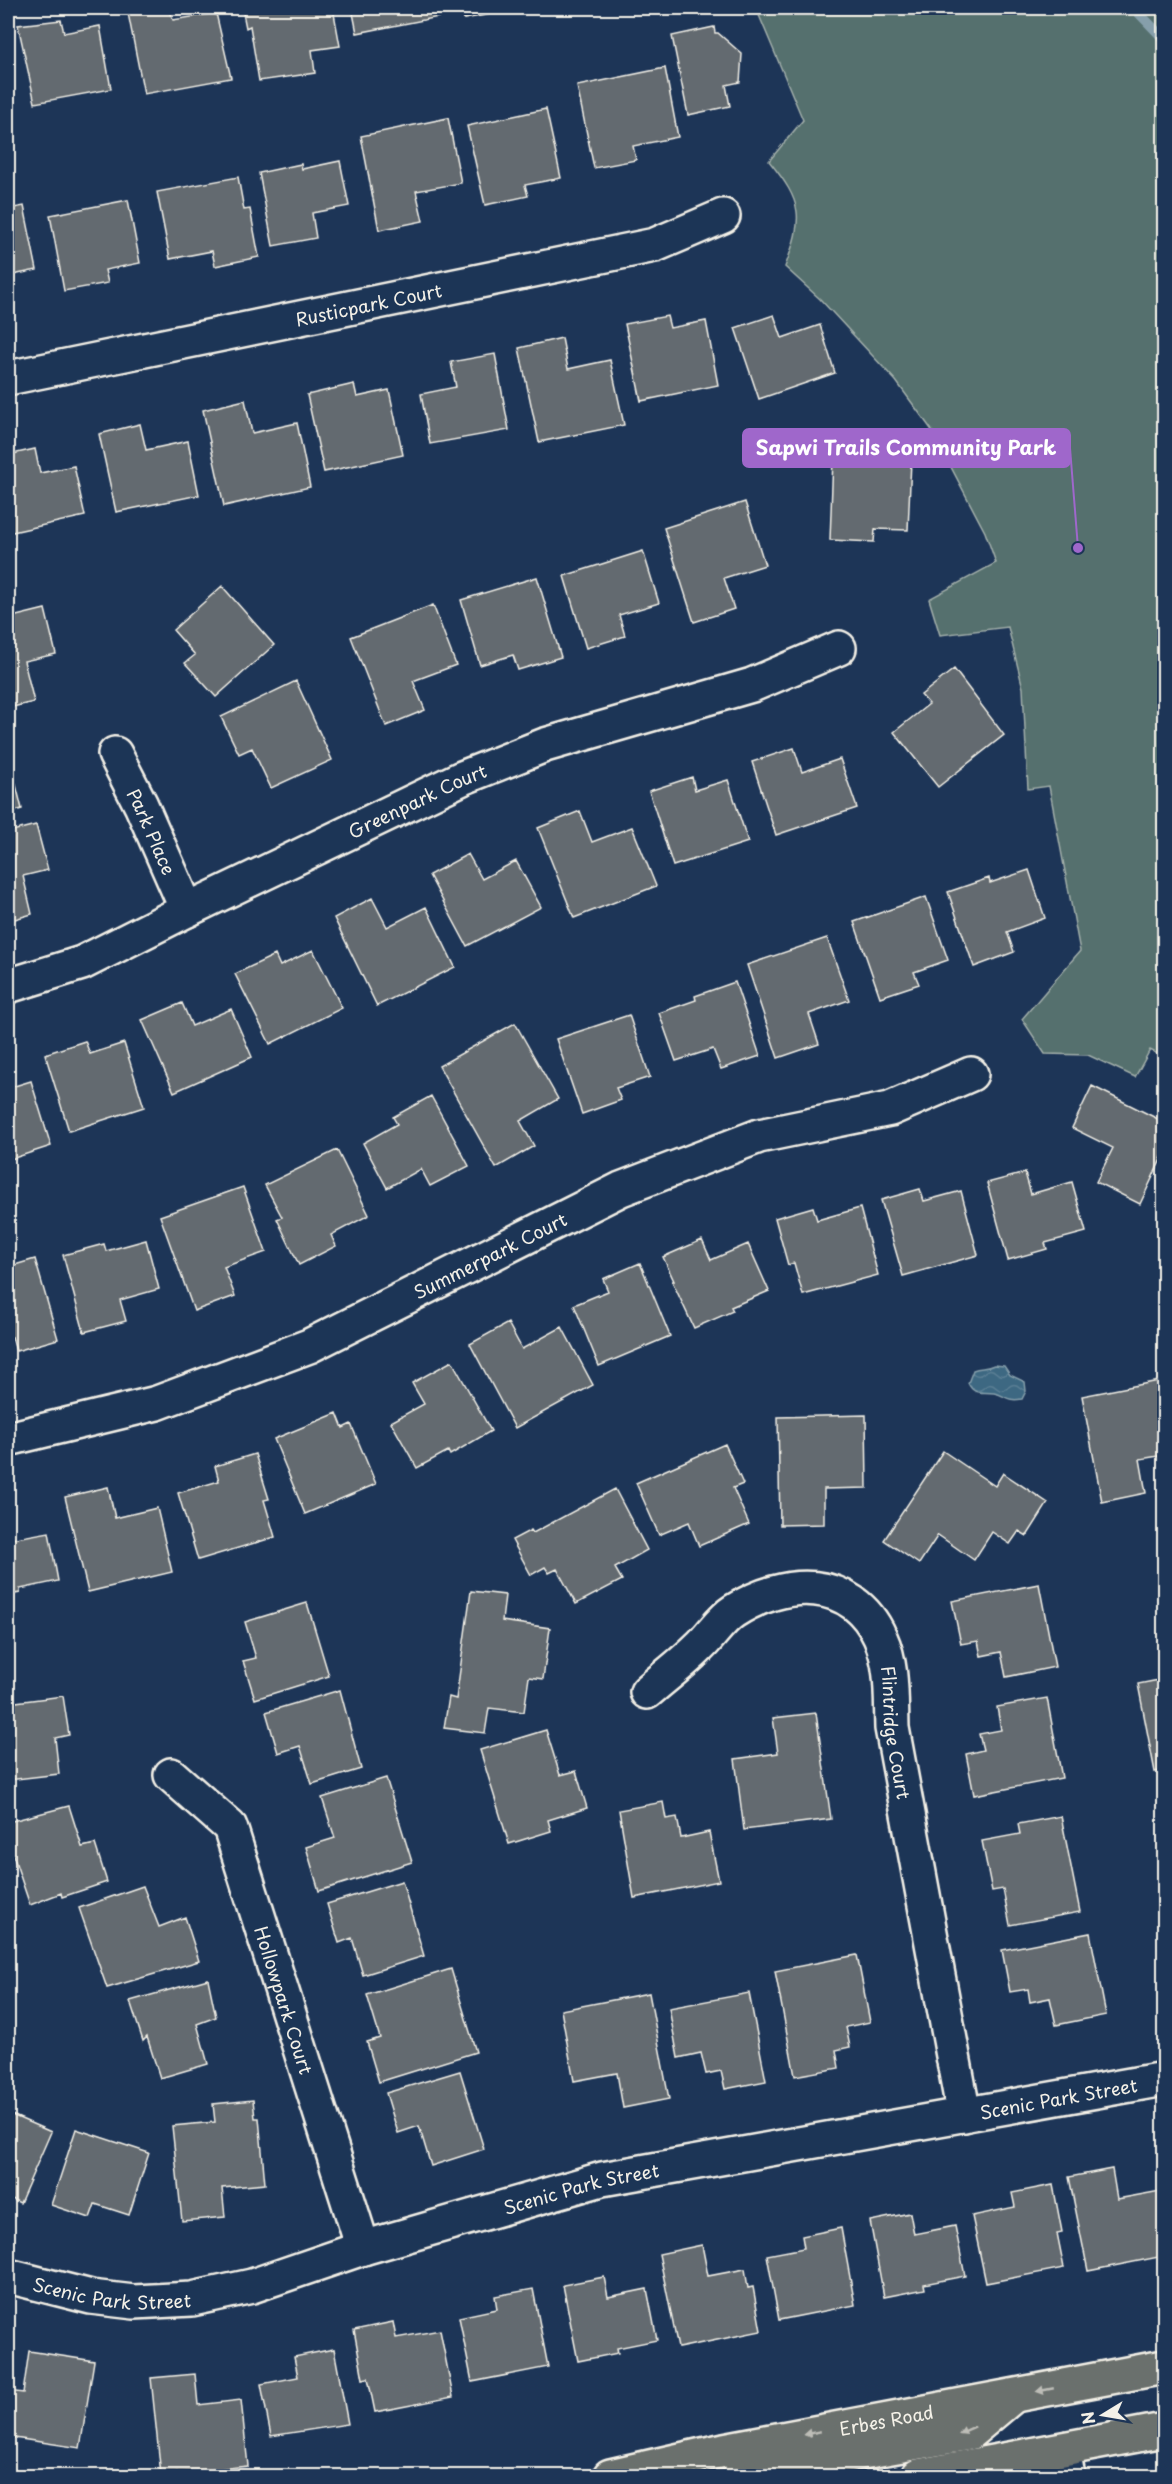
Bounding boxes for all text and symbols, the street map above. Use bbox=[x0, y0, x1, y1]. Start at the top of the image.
street label: Rusticpark Court bbox=[293, 276, 444, 332]
callout: Sapwi Trails Community Park bbox=[743, 429, 1070, 467]
text: Sapwi Trails Community Park bbox=[756, 432, 1057, 462]
street label: Greenpark Court bbox=[343, 756, 490, 844]
street label: Park Place bbox=[121, 784, 183, 879]
street label: Summerpark Court bbox=[408, 1205, 571, 1305]
street label: Flintridge Court bbox=[875, 1664, 918, 1801]
street label: Hollowpark Court bbox=[249, 1922, 321, 2077]
street label: Scenic Park Street bbox=[977, 2071, 1139, 2125]
street label: Scenic Park Street bbox=[500, 2156, 661, 2220]
street label: Scenic Park Street bbox=[30, 2269, 192, 2316]
one-way arrow bbox=[1035, 2385, 1054, 2394]
north arrow bbox=[1073, 2385, 1133, 2445]
street label: Erbes Road bbox=[837, 2397, 936, 2442]
text: N bbox=[1074, 2410, 1100, 2427]
one-way arrow bbox=[958, 2425, 976, 2435]
one-way arrow bbox=[802, 2429, 821, 2438]

